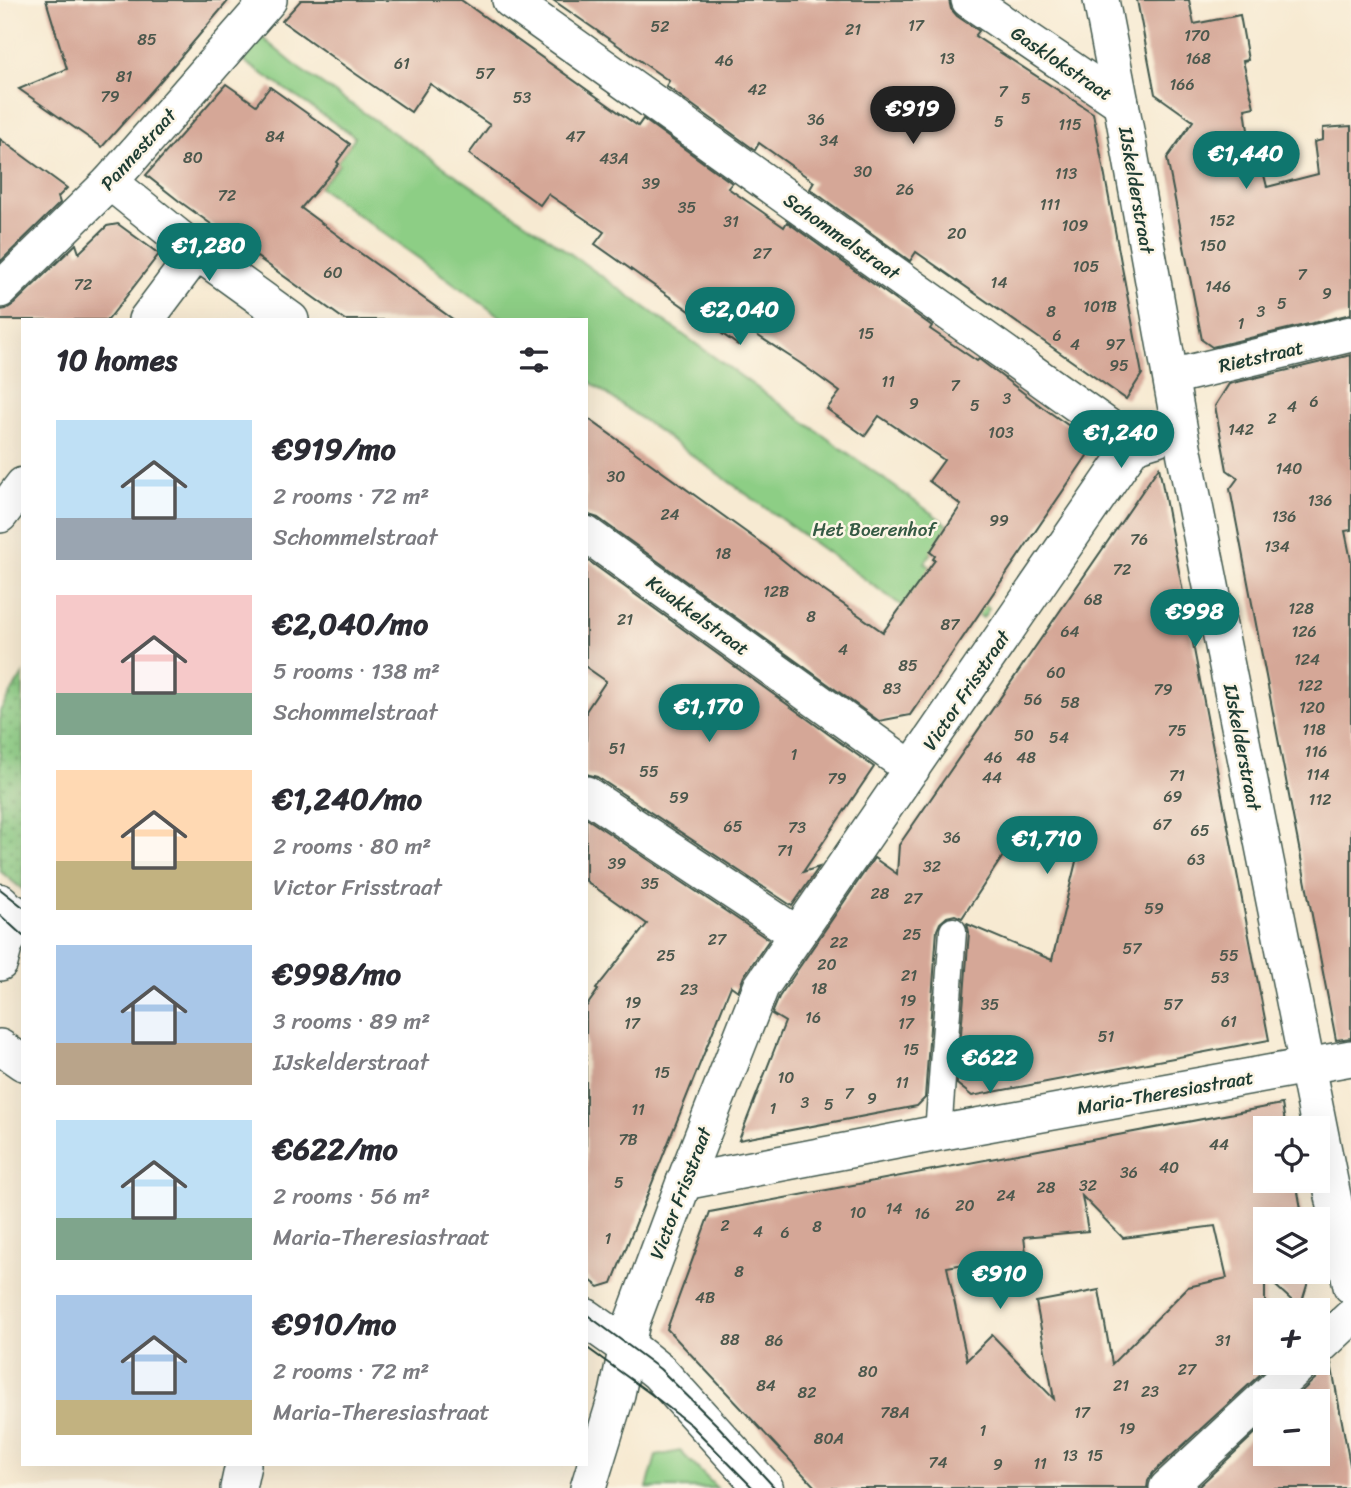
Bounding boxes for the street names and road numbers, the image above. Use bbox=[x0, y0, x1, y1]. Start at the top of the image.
street label: Gasklokstraat bbox=[1004, 17, 1119, 110]
street label: Pannestraat bbox=[92, 99, 186, 198]
street label: IJskelderstraat bbox=[1109, 123, 1164, 258]
street label: Schommelstraat bbox=[777, 184, 908, 290]
street label: Rietstraat bbox=[1215, 331, 1307, 382]
street label: Kwakkelstraat bbox=[639, 566, 756, 664]
street label: Victor Frisstraat bbox=[914, 622, 1020, 757]
street label: IJskelderstraat bbox=[1214, 680, 1271, 815]
street label: Maria-Theresiastraat bbox=[1074, 1061, 1256, 1124]
street label: Victor Frisstraat bbox=[640, 1121, 721, 1264]

